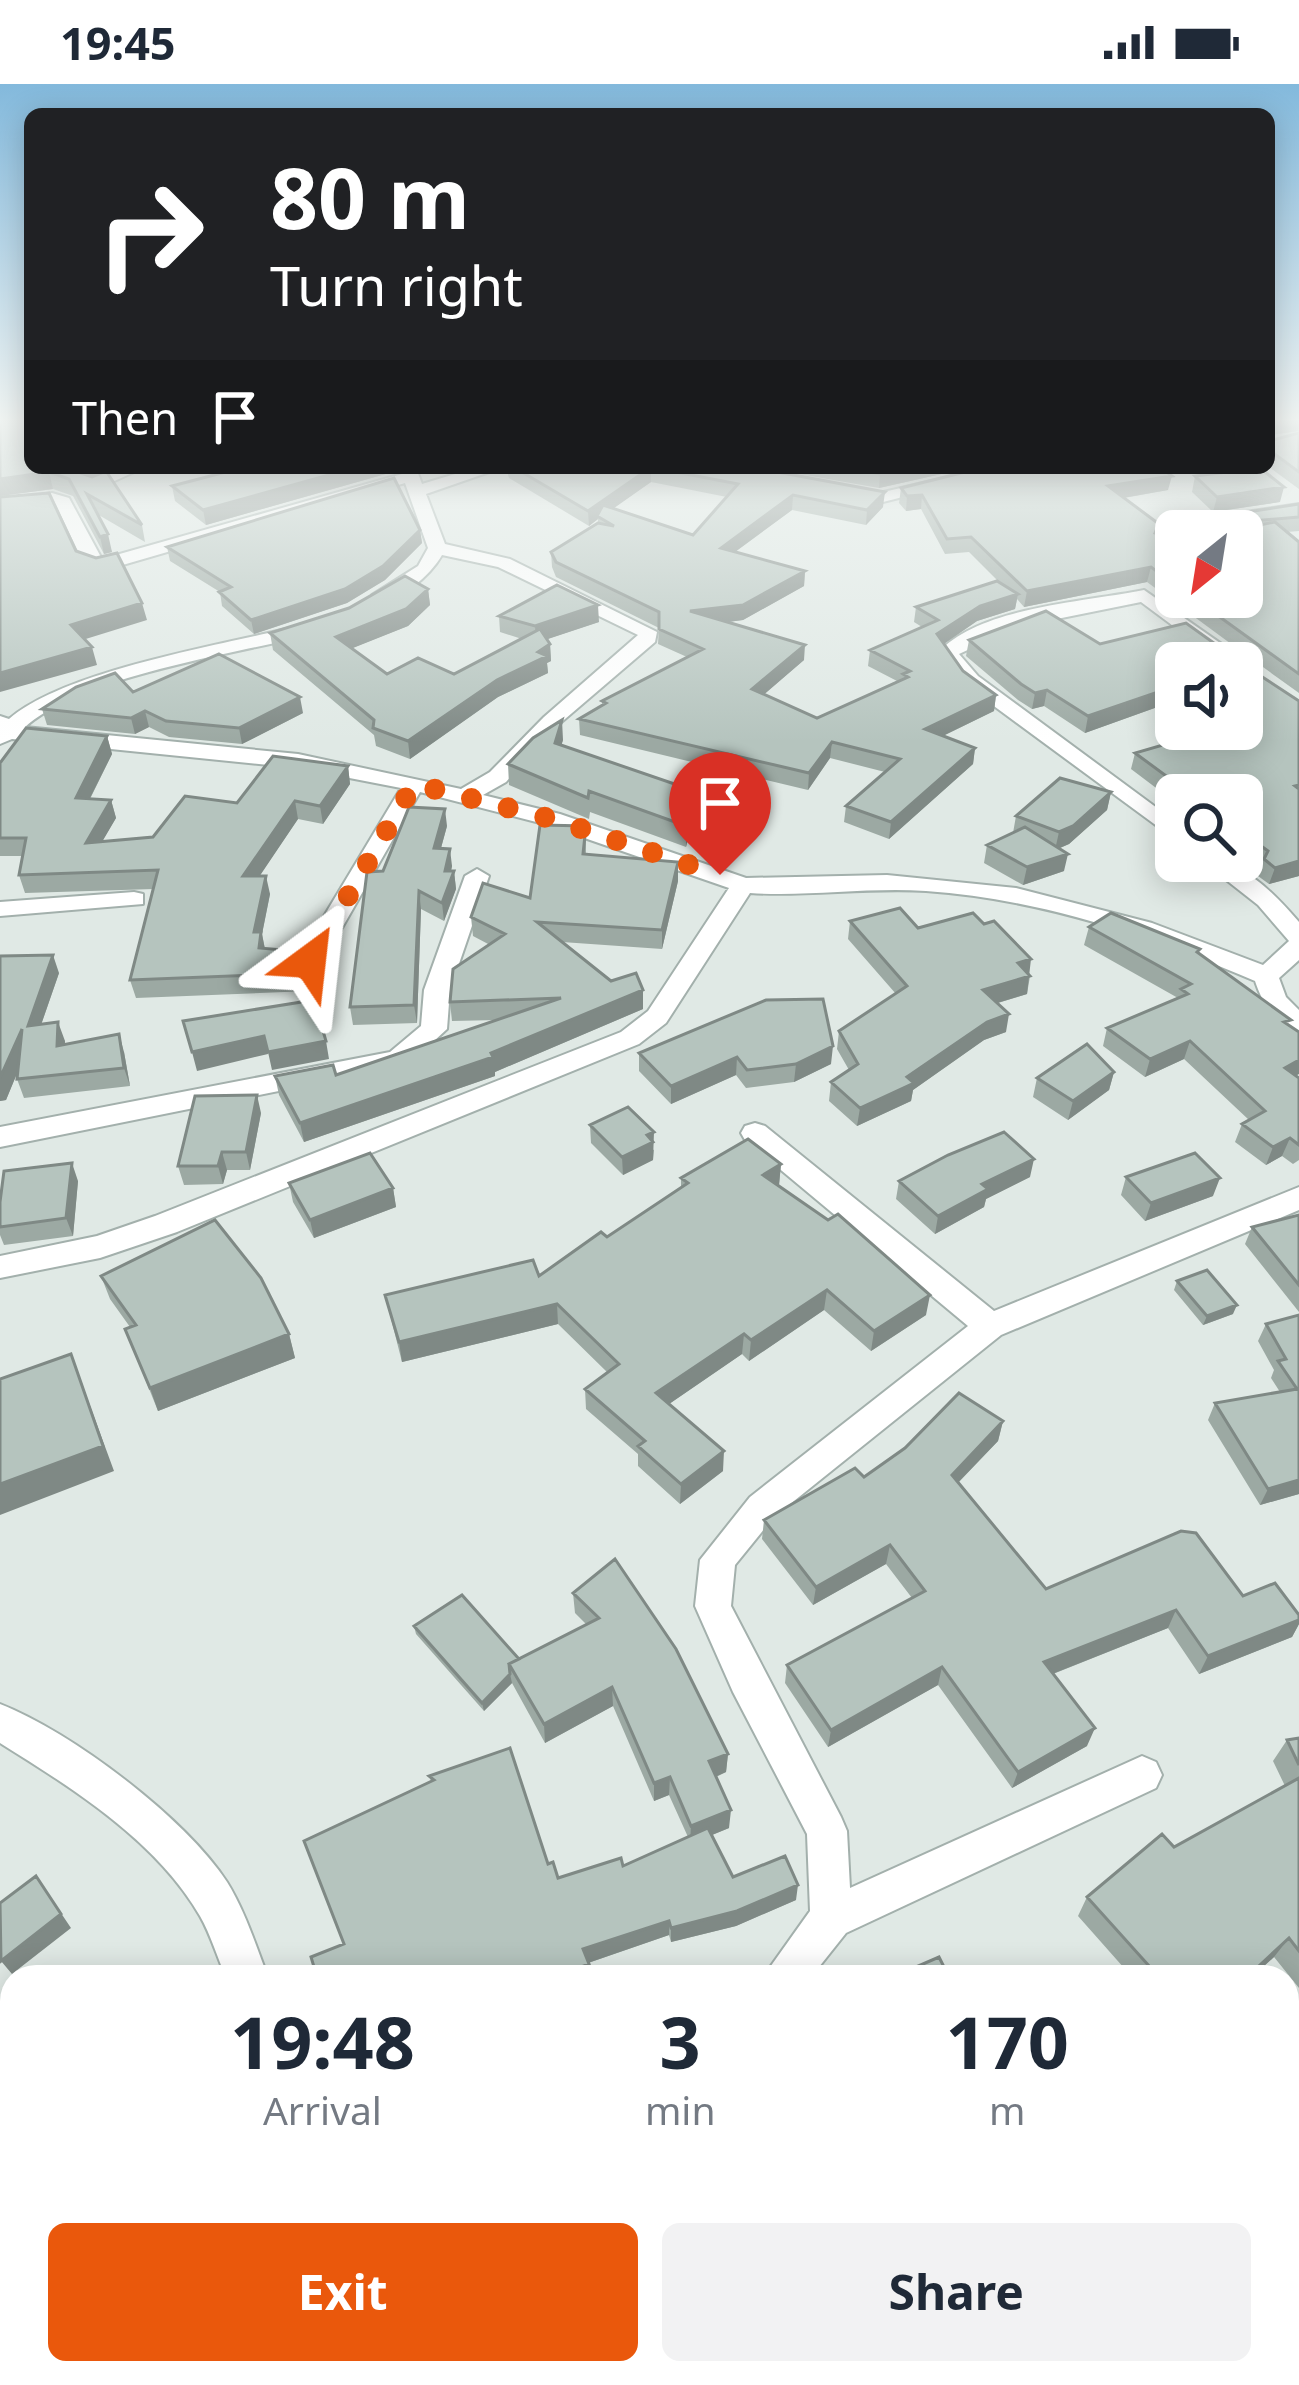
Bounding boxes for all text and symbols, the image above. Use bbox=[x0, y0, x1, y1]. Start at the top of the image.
text: 19:45 bbox=[60, 12, 176, 73]
text: 80 m bbox=[270, 139, 470, 254]
icon: right bbox=[72, 156, 228, 312]
text: Turn right bbox=[270, 248, 523, 322]
icon: arrive bbox=[202, 384, 268, 450]
text: Then bbox=[72, 387, 178, 448]
north arrow bbox=[1155, 510, 1263, 618]
map controls bbox=[1155, 510, 1263, 882]
button: sound bbox=[1155, 642, 1263, 750]
pin bbox=[669, 752, 771, 875]
icon: arrive bbox=[687, 770, 753, 836]
button: search bbox=[1155, 774, 1263, 882]
position arrow bbox=[247, 898, 373, 1024]
text: 19:48 bbox=[230, 1992, 415, 2090]
text: 3 bbox=[660, 1992, 701, 2090]
text: 170 bbox=[945, 1992, 1069, 2090]
text: Arrival bbox=[263, 2083, 382, 2136]
text: min bbox=[645, 2083, 716, 2136]
text: m bbox=[989, 2083, 1025, 2136]
button: Exit bbox=[48, 2223, 638, 2361]
button: Share bbox=[662, 2223, 1251, 2361]

